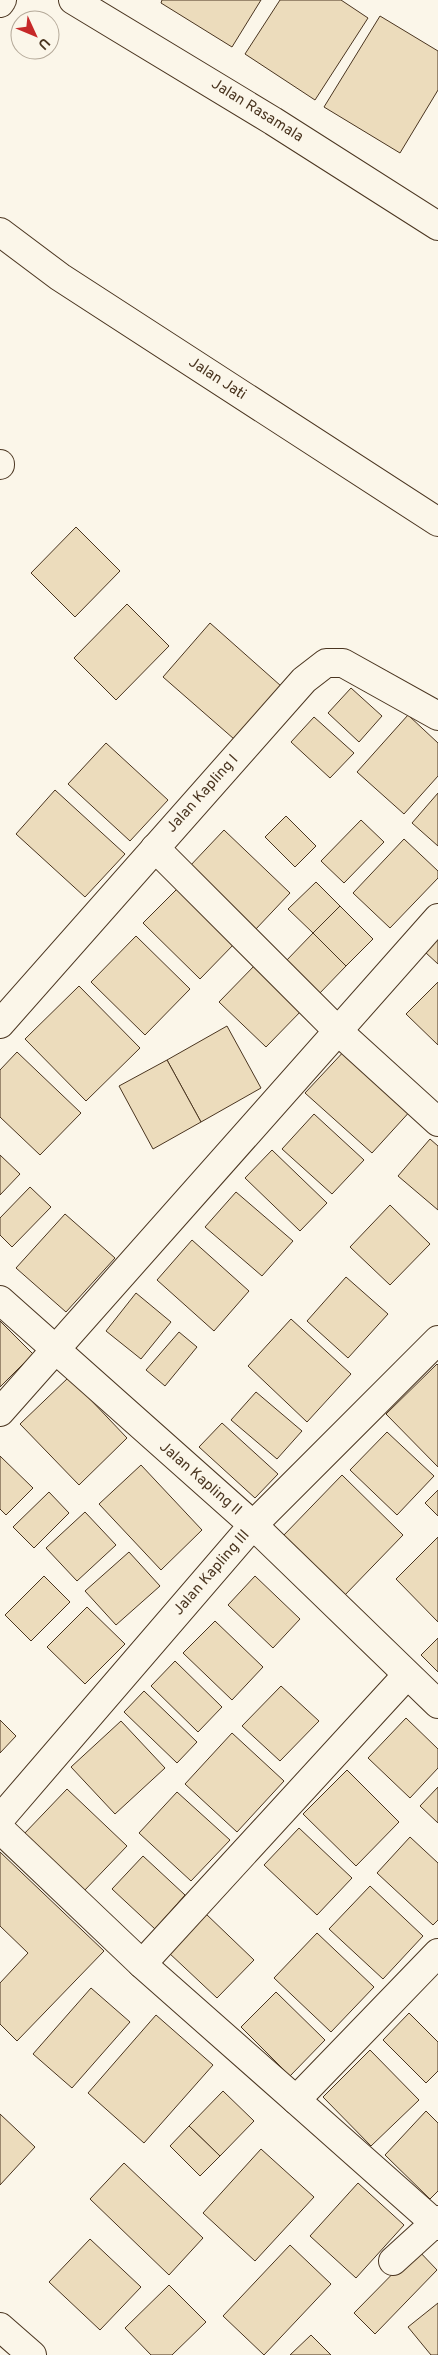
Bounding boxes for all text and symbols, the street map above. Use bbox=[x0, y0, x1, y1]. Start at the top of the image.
north arrow bbox=[10, 10, 60, 60]
text: U bbox=[34, 33, 53, 52]
street label: Jalan Rasamala bbox=[207, 75, 307, 147]
street label: Jalan Jati bbox=[185, 353, 249, 405]
street label: Jalan Kapling I bbox=[163, 751, 243, 837]
street label: Jalan Kapling II bbox=[155, 1438, 245, 1520]
street label: Jalan Kapling III bbox=[170, 1526, 254, 1620]

